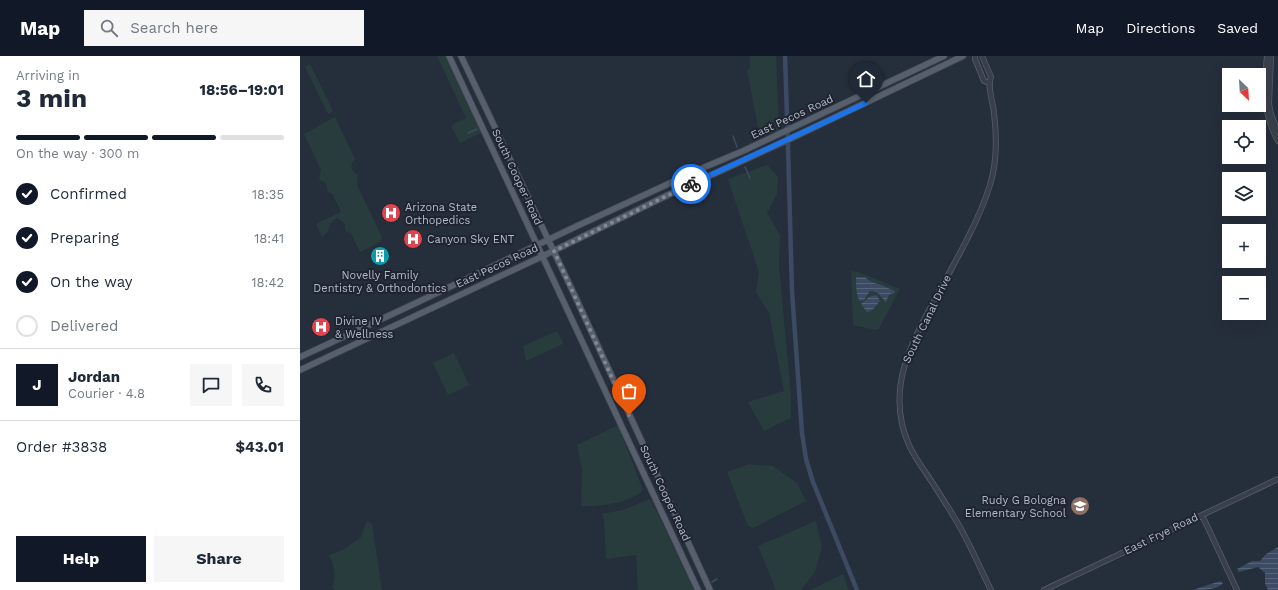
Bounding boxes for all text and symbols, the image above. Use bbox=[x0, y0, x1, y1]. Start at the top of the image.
search box bbox=[84, 10, 364, 46]
text: Map bbox=[20, 17, 60, 40]
icon: search bbox=[98, 17, 120, 39]
text: Search here bbox=[130, 19, 218, 37]
text: Map bbox=[1076, 20, 1104, 36]
text: Directions bbox=[1126, 20, 1195, 36]
text: Saved bbox=[1217, 20, 1258, 36]
pin bbox=[849, 62, 883, 103]
text: Arriving in bbox=[16, 68, 80, 83]
icon: home bbox=[855, 68, 877, 90]
north arrow bbox=[1222, 68, 1266, 112]
map controls bbox=[1222, 68, 1266, 320]
text: 18:56–19:01 bbox=[199, 81, 284, 99]
text: 3 min bbox=[16, 83, 87, 113]
street label: East Pecos Road bbox=[749, 92, 835, 142]
button: locate bbox=[1222, 120, 1266, 164]
street label: South Cooper Road bbox=[489, 127, 545, 227]
text: On the way · 300 m bbox=[16, 146, 140, 161]
courier bbox=[671, 164, 711, 204]
button: layers bbox=[1222, 172, 1266, 216]
icon: bike bbox=[680, 173, 702, 195]
icon: check bbox=[16, 183, 38, 205]
text: Confirmed bbox=[50, 185, 127, 203]
text: 18:35 bbox=[252, 187, 284, 202]
place label: Arizona State Orthopedics bbox=[405, 201, 477, 227]
hospital icon: Arizona State Orthopedics bbox=[380, 202, 402, 224]
button: + bbox=[1222, 224, 1266, 268]
icon: check bbox=[16, 227, 38, 249]
hospital icon: Canyon Sky ENT bbox=[402, 228, 424, 250]
text: Preparing bbox=[50, 229, 119, 247]
text: 18:41 bbox=[254, 231, 284, 246]
place label: Canyon Sky ENT bbox=[427, 233, 515, 246]
street label: East Pecos Road bbox=[454, 241, 540, 291]
building icon: Novelly Family Dentistry & Orthodontics bbox=[369, 245, 391, 267]
place label: Novelly Family Dentistry & Orthodontics bbox=[313, 269, 447, 295]
icon: check bbox=[16, 271, 38, 293]
text: On the way bbox=[50, 273, 132, 291]
street label: South Canal Drive bbox=[900, 273, 954, 365]
text: 18:42 bbox=[252, 275, 284, 290]
button: − bbox=[1222, 276, 1266, 320]
place label: Divine IV & Wellness bbox=[335, 315, 394, 341]
hospital icon: Divine IV & Wellness bbox=[310, 316, 332, 338]
text: Delivered bbox=[50, 317, 118, 335]
button: chat bbox=[190, 364, 232, 406]
button: phone bbox=[242, 364, 284, 406]
text: Jordan bbox=[68, 368, 120, 386]
pin bbox=[612, 374, 646, 415]
text: J bbox=[32, 376, 42, 394]
icon: bag bbox=[618, 380, 640, 402]
text: Courier · 4.8 bbox=[68, 386, 145, 401]
text: Order #3838 bbox=[16, 438, 107, 456]
text: $43.01 bbox=[235, 438, 284, 456]
street label: South Cooper Road bbox=[637, 443, 693, 543]
place label: Rudy G Bologna Elementary School bbox=[965, 494, 1067, 520]
school or university icon: Rudy G Bologna Elementary School bbox=[1069, 495, 1091, 517]
street label: East Frye Road bbox=[1122, 510, 1200, 558]
button: Help bbox=[16, 536, 146, 582]
button: Share bbox=[154, 536, 284, 582]

